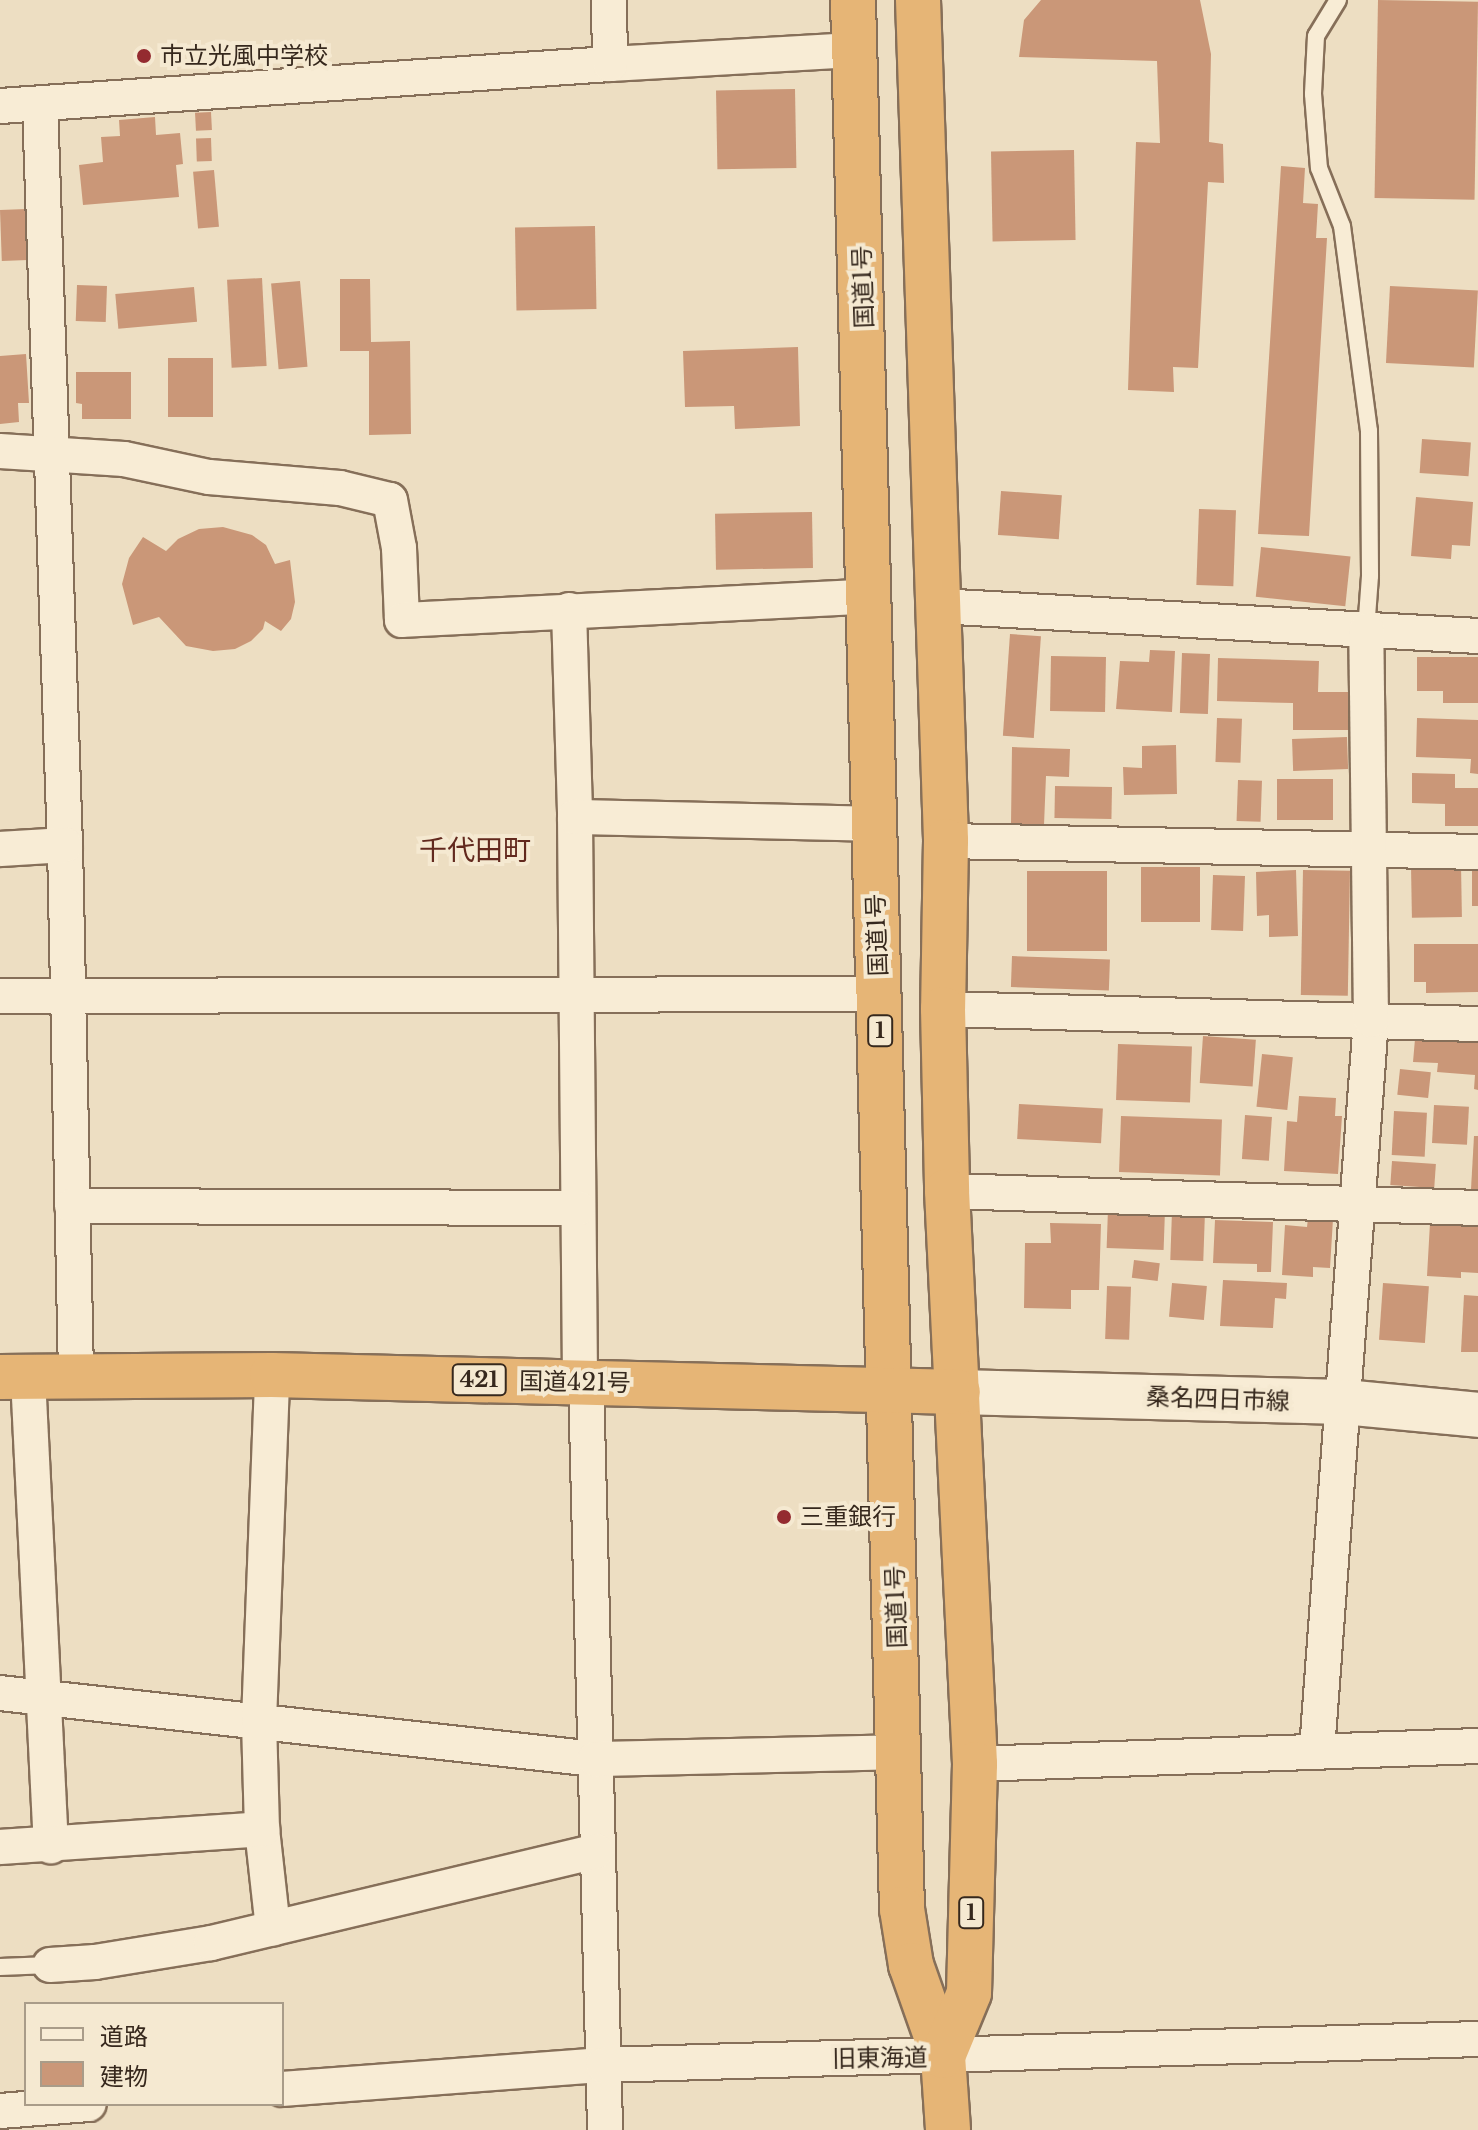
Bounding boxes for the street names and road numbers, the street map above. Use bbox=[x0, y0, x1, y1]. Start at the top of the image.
street label: 国道1号 bbox=[847, 245, 879, 329]
street label: 国道1号 bbox=[861, 893, 893, 977]
road number: 1 bbox=[866, 1013, 894, 1049]
road number: 421 bbox=[451, 1362, 507, 1398]
street label: 国道421号 bbox=[519, 1367, 631, 1397]
street label: 桑名四日市線 bbox=[1146, 1382, 1290, 1416]
street label: 国道1号 bbox=[880, 1565, 912, 1649]
road number: 1 bbox=[957, 1895, 985, 1931]
street label: 旧東海道 bbox=[832, 2043, 928, 2073]

